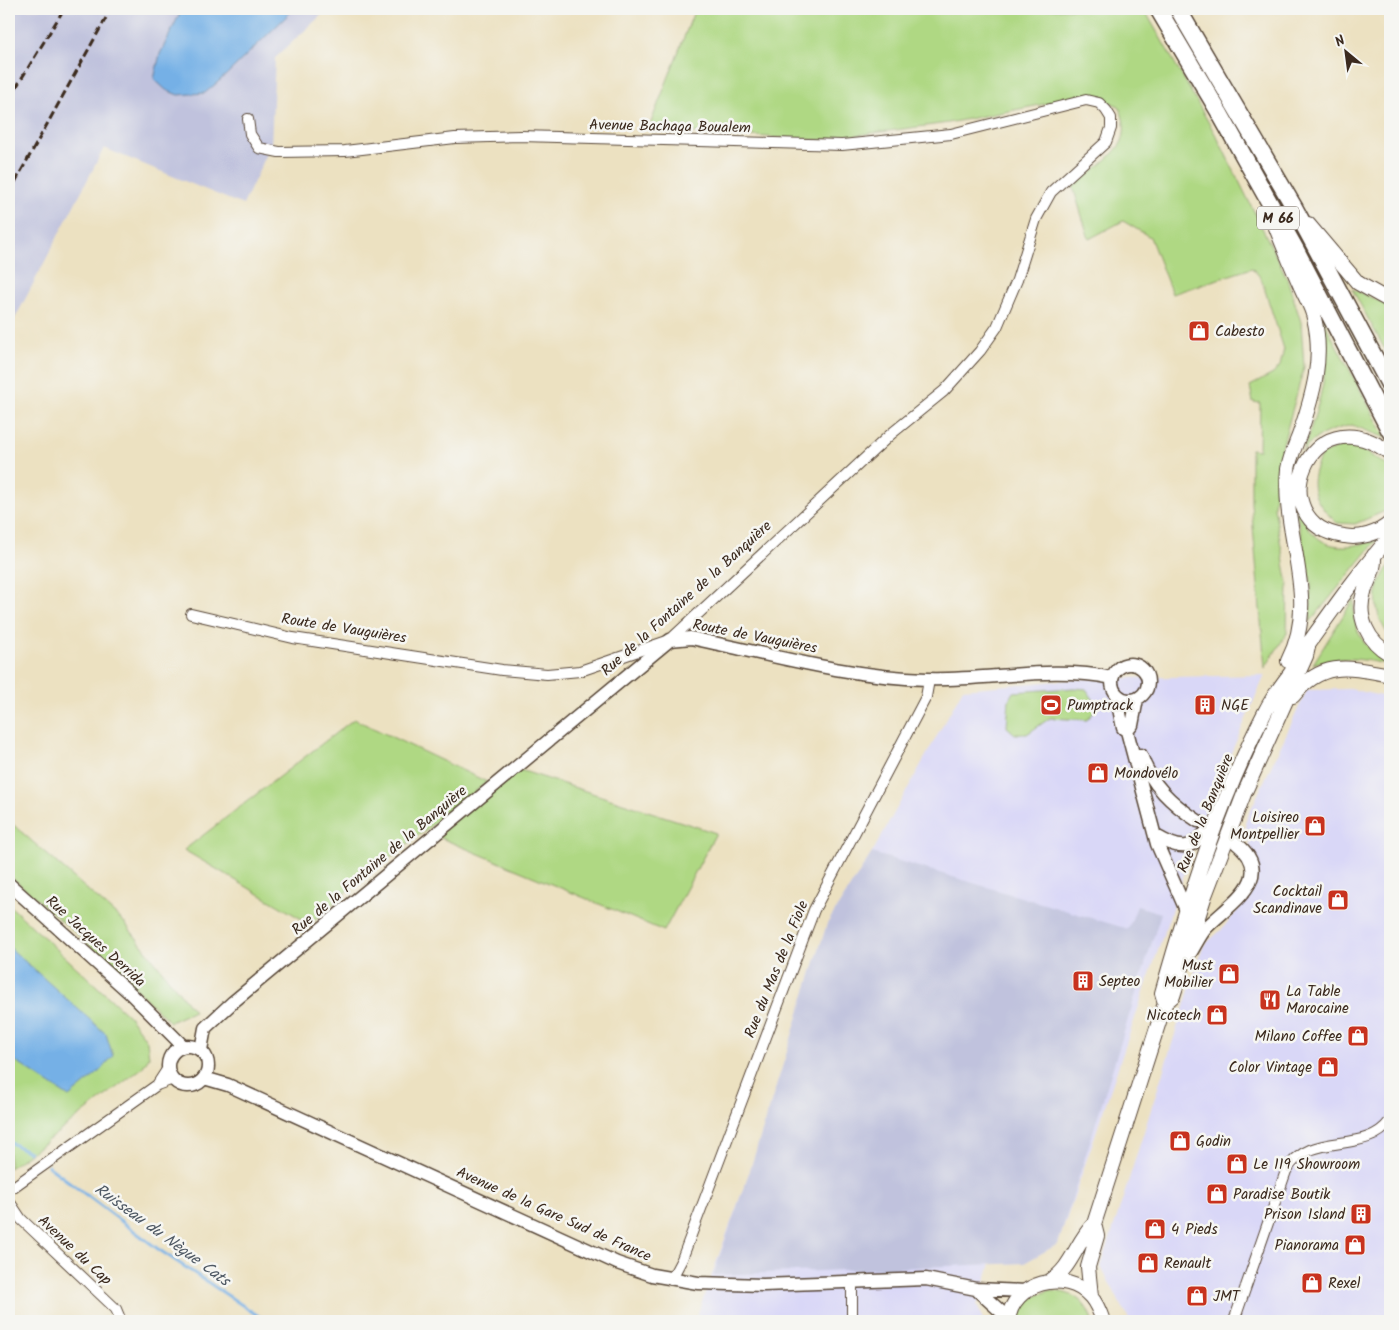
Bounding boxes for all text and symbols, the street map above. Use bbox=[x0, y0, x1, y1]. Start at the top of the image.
north arrow bbox=[1322, 28, 1372, 78]
text: N bbox=[1331, 30, 1350, 53]
street label: Avenue Bachaga Boualem bbox=[589, 114, 751, 140]
road number: M 66 bbox=[1257, 207, 1299, 230]
shop icon: Cabesto bbox=[1187, 319, 1211, 343]
place label: Cabesto bbox=[1215, 320, 1265, 344]
street label: Rue de la Fontaine de la Banquière bbox=[596, 515, 778, 682]
street label: Route de Vauguières bbox=[280, 607, 409, 651]
street label: Route de Vauguières bbox=[690, 613, 820, 661]
sports icon: Pumptrack bbox=[1039, 693, 1063, 717]
building icon: NGE bbox=[1193, 693, 1217, 717]
place label: Pumptrack bbox=[1067, 694, 1134, 718]
place label: NGE bbox=[1221, 694, 1250, 718]
street label: Rue de la Banquière bbox=[1171, 750, 1241, 877]
shop icon: Mondovélo bbox=[1086, 761, 1110, 785]
place label: Mondovélo bbox=[1114, 762, 1178, 786]
street label: Rue de la Fontaine de la Banquière bbox=[286, 780, 473, 942]
place label: Loisireo Montpellier bbox=[1230, 806, 1300, 847]
shop icon: Loisireo Montpellier bbox=[1303, 814, 1327, 838]
place label: Cocktail Scandinave bbox=[1253, 880, 1322, 921]
shop icon: Cocktail Scandinave bbox=[1326, 888, 1350, 912]
street label: Rue Jacques Derrida bbox=[40, 890, 151, 993]
street label: Rue du Mas de la Fiole bbox=[738, 897, 816, 1042]
place label: Must Mobilier bbox=[1164, 954, 1214, 995]
shop icon: Must Mobilier bbox=[1217, 962, 1241, 986]
building icon: Septeo bbox=[1071, 969, 1095, 993]
place label: Septeo bbox=[1099, 970, 1140, 994]
place label: La Table Marocaine bbox=[1286, 980, 1349, 1021]
restaurant icon: La Table Marocaine bbox=[1258, 988, 1282, 1012]
shop icon: Nicotech bbox=[1205, 1003, 1229, 1027]
place label: Nicotech bbox=[1147, 1004, 1201, 1028]
shop icon: Milano Coffee bbox=[1346, 1024, 1370, 1048]
place label: Milano Coffee bbox=[1255, 1025, 1342, 1049]
shop icon: Color Vintage bbox=[1316, 1055, 1340, 1079]
place label: Color Vintage bbox=[1229, 1056, 1312, 1080]
shop icon: Godin bbox=[1168, 1129, 1192, 1153]
place label: Godin bbox=[1196, 1130, 1231, 1154]
shop icon: Le 119 Showroom bbox=[1225, 1152, 1249, 1176]
place label: Le 119 Showroom bbox=[1253, 1153, 1360, 1177]
street label: Avenue de la Gare Sud de France bbox=[452, 1161, 655, 1269]
water label: Ruisseau du Nègue Cats bbox=[89, 1177, 237, 1294]
shop icon: Paradise Boutik bbox=[1205, 1182, 1229, 1206]
place label: Paradise Boutik bbox=[1233, 1183, 1331, 1207]
building icon: Prison Island bbox=[1349, 1202, 1373, 1226]
place label: Prison Island bbox=[1264, 1203, 1346, 1227]
street label: Avenue du Cap bbox=[32, 1210, 117, 1292]
shop icon: 4 Pieds bbox=[1143, 1217, 1167, 1241]
place label: 4 Pieds bbox=[1171, 1218, 1218, 1242]
shop icon: Pianorama bbox=[1343, 1233, 1367, 1257]
place label: Pianorama bbox=[1274, 1234, 1339, 1258]
shop icon: Renault bbox=[1136, 1251, 1160, 1275]
place label: Renault bbox=[1164, 1252, 1211, 1276]
shop icon: Rexel bbox=[1300, 1271, 1324, 1295]
place label: Rexel bbox=[1328, 1272, 1361, 1296]
shop icon: JMT bbox=[1185, 1284, 1209, 1308]
place label: JMT bbox=[1213, 1285, 1242, 1309]

